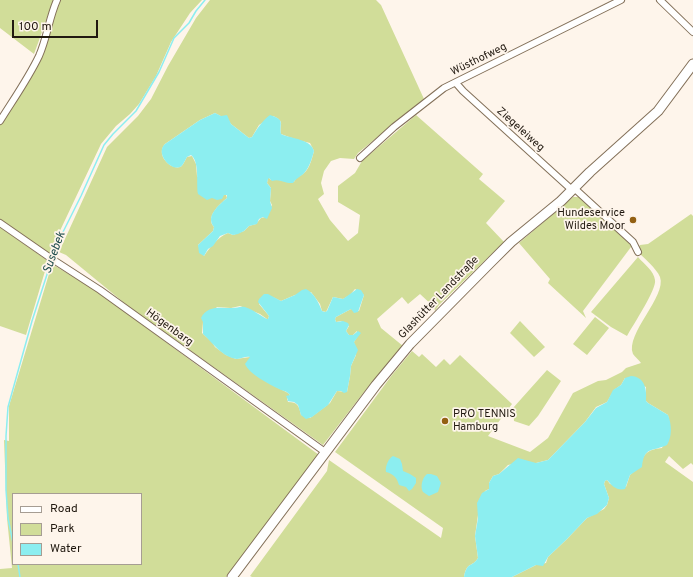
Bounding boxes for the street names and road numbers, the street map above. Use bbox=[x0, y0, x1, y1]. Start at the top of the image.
street label: Wüsthofweg bbox=[449, 41, 509, 79]
street label: Ziegeleiweg bbox=[493, 105, 547, 155]
street label: Glashütter Landstraße bbox=[396, 254, 482, 342]
street label: Högenbarg bbox=[143, 307, 195, 349]

